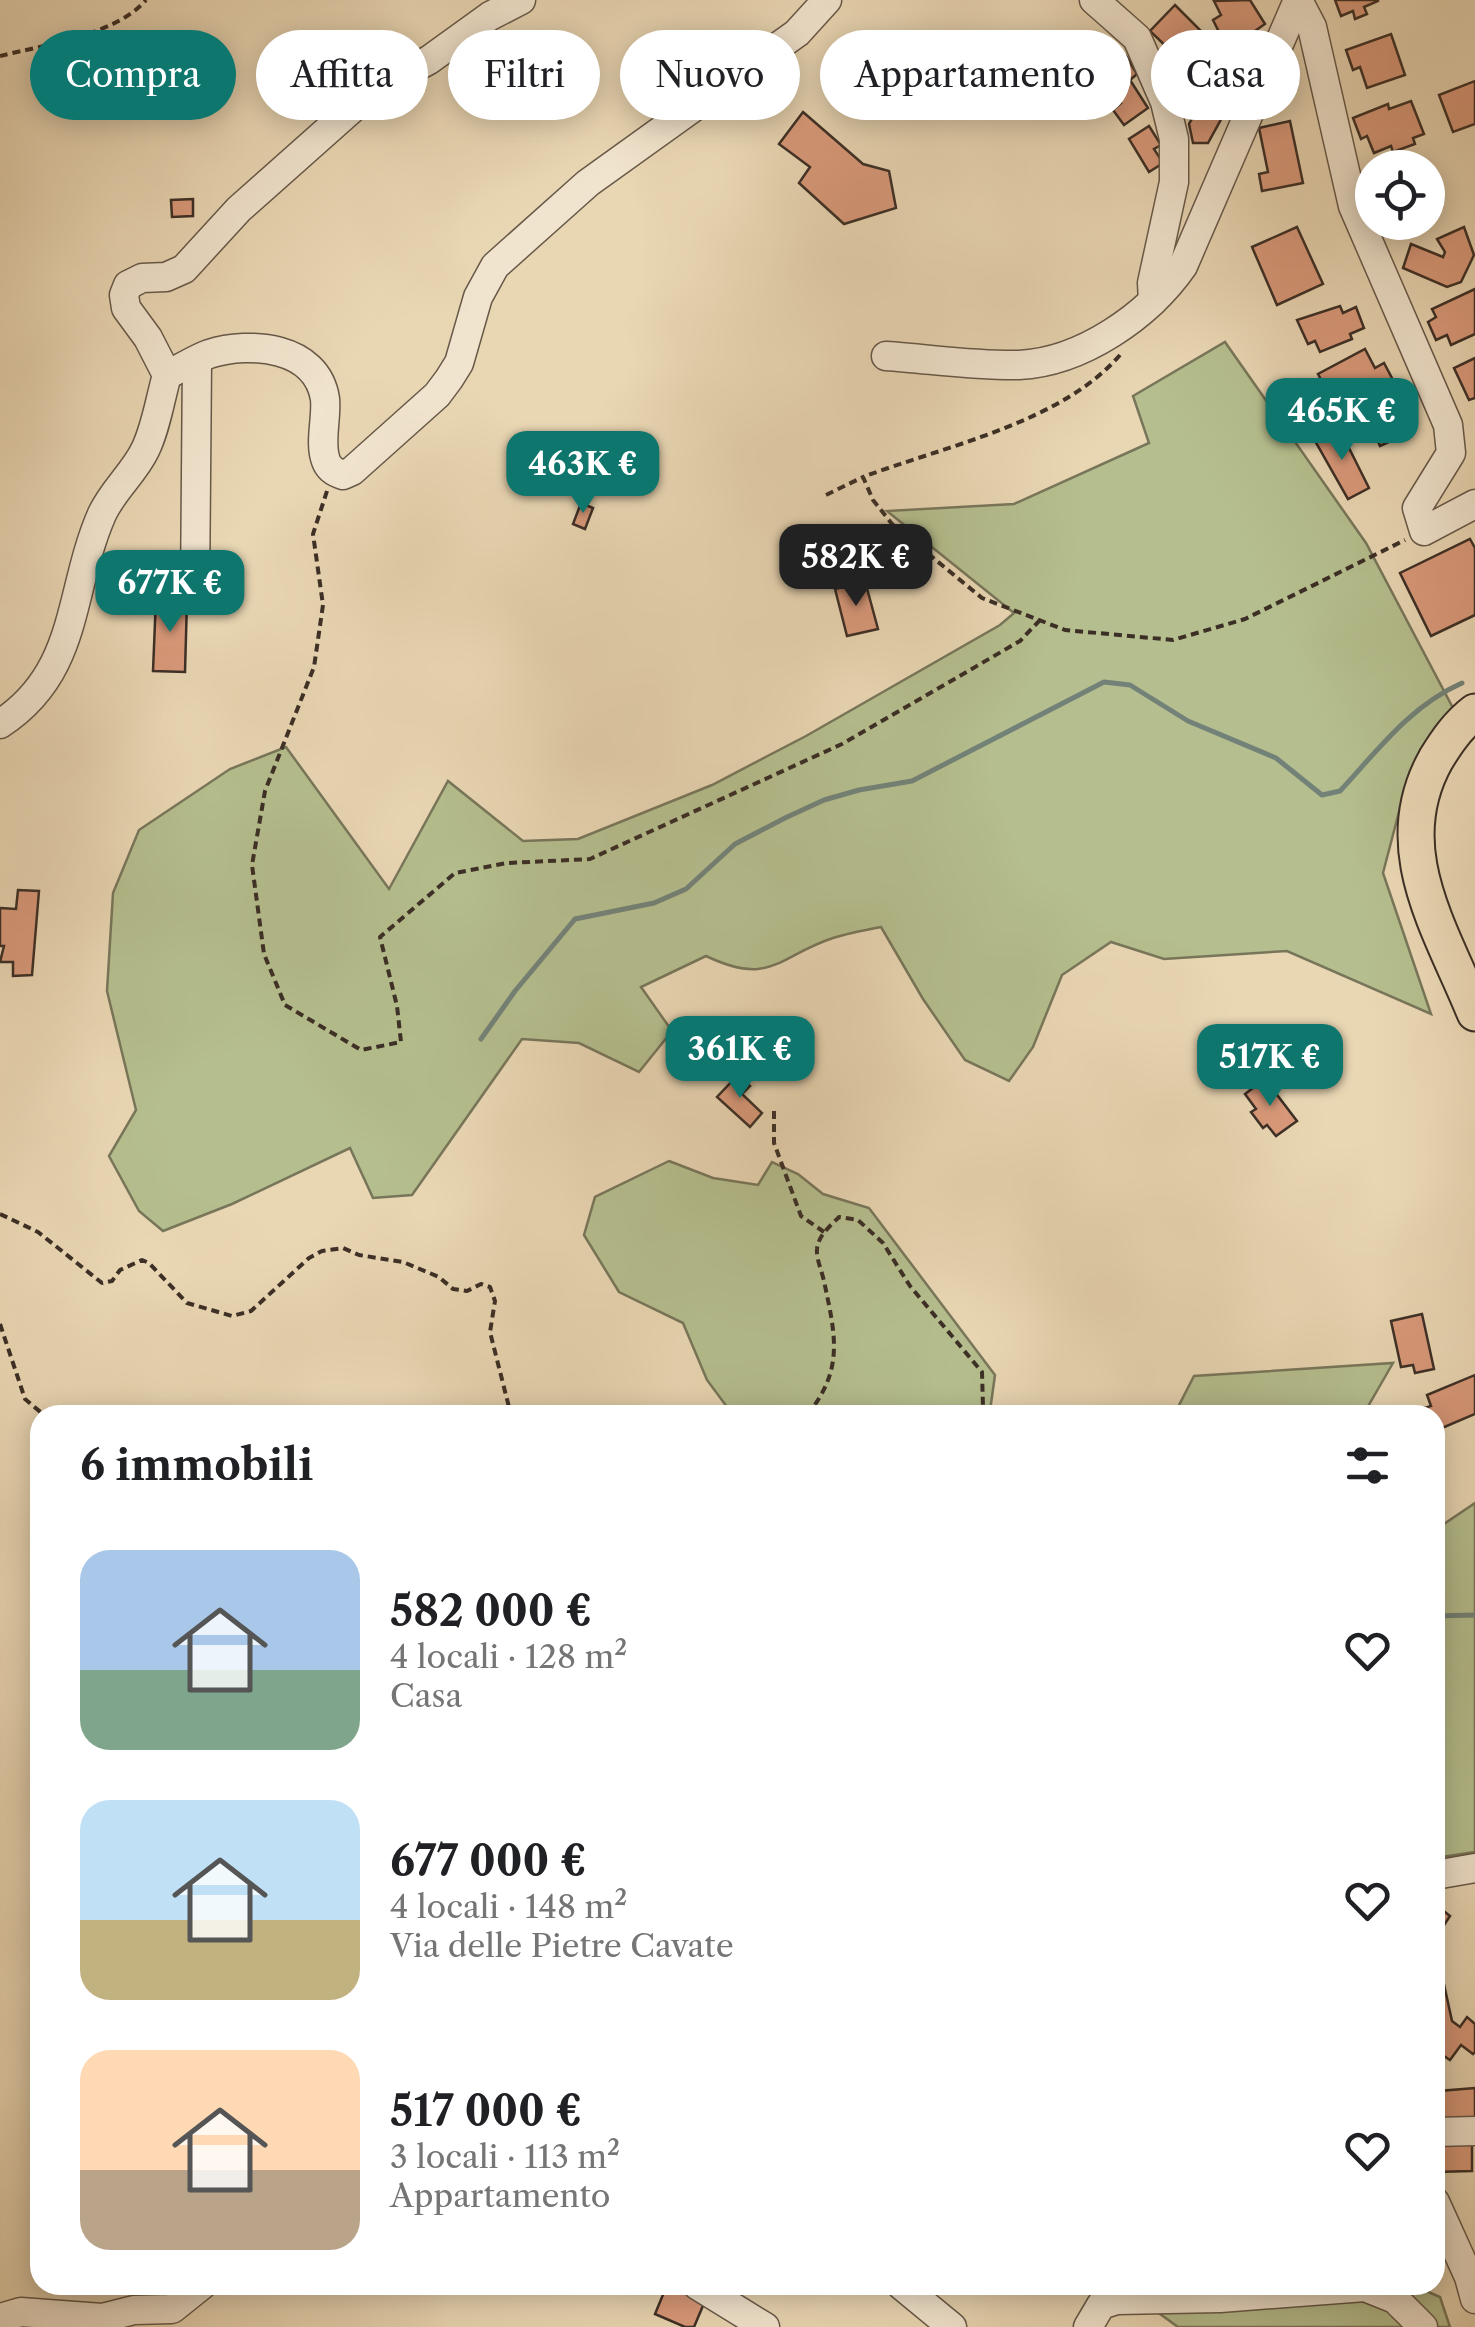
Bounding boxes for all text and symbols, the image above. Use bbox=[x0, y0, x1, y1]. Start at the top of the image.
chip: Compra bbox=[30, 30, 236, 120]
chip: Affitta bbox=[256, 30, 428, 120]
chip: Filtri bbox=[448, 30, 600, 120]
chip: Nuovo bbox=[620, 30, 800, 120]
chip: Appartamento bbox=[820, 30, 1131, 120]
chip: Casa bbox=[1151, 30, 1300, 120]
map controls bbox=[1355, 150, 1445, 240]
button: locate bbox=[1355, 150, 1445, 240]
pin: 465K € bbox=[1261, 378, 1423, 463]
text: 465K € bbox=[1288, 391, 1396, 430]
pin: 463K € bbox=[502, 431, 664, 516]
text: 463K € bbox=[528, 444, 638, 483]
pin: 582K € bbox=[775, 524, 937, 609]
text: 582K € bbox=[801, 537, 911, 576]
pin: 677K € bbox=[89, 550, 251, 635]
text: 677K € bbox=[117, 563, 223, 602]
pin: 361K € bbox=[659, 1016, 821, 1101]
pin: 517K € bbox=[1189, 1024, 1351, 1109]
text: 361K € bbox=[688, 1029, 792, 1068]
text: 517K € bbox=[1219, 1037, 1321, 1076]
icon: filters bbox=[1340, 1438, 1395, 1493]
text: 6 immobili bbox=[80, 1439, 313, 1491]
text: 582 000 € bbox=[390, 1585, 592, 1637]
icon: home bbox=[160, 1590, 280, 1710]
icon: heart bbox=[1340, 1623, 1395, 1678]
text: 4 locali · 128 m² bbox=[390, 1637, 627, 1676]
text: Casa bbox=[390, 1676, 462, 1715]
text: 677 000 € bbox=[390, 1835, 586, 1887]
icon: home bbox=[160, 1840, 280, 1960]
icon: heart bbox=[1340, 1873, 1395, 1928]
text: 4 locali · 148 m² bbox=[390, 1887, 627, 1926]
text: Via delle Pietre Cavate bbox=[390, 1926, 734, 1965]
text: 517 000 € bbox=[390, 2085, 582, 2137]
icon: home bbox=[160, 2090, 280, 2210]
icon: heart bbox=[1340, 2123, 1395, 2178]
text: 3 locali · 113 m² bbox=[390, 2137, 620, 2176]
text: Appartamento bbox=[390, 2176, 610, 2215]

